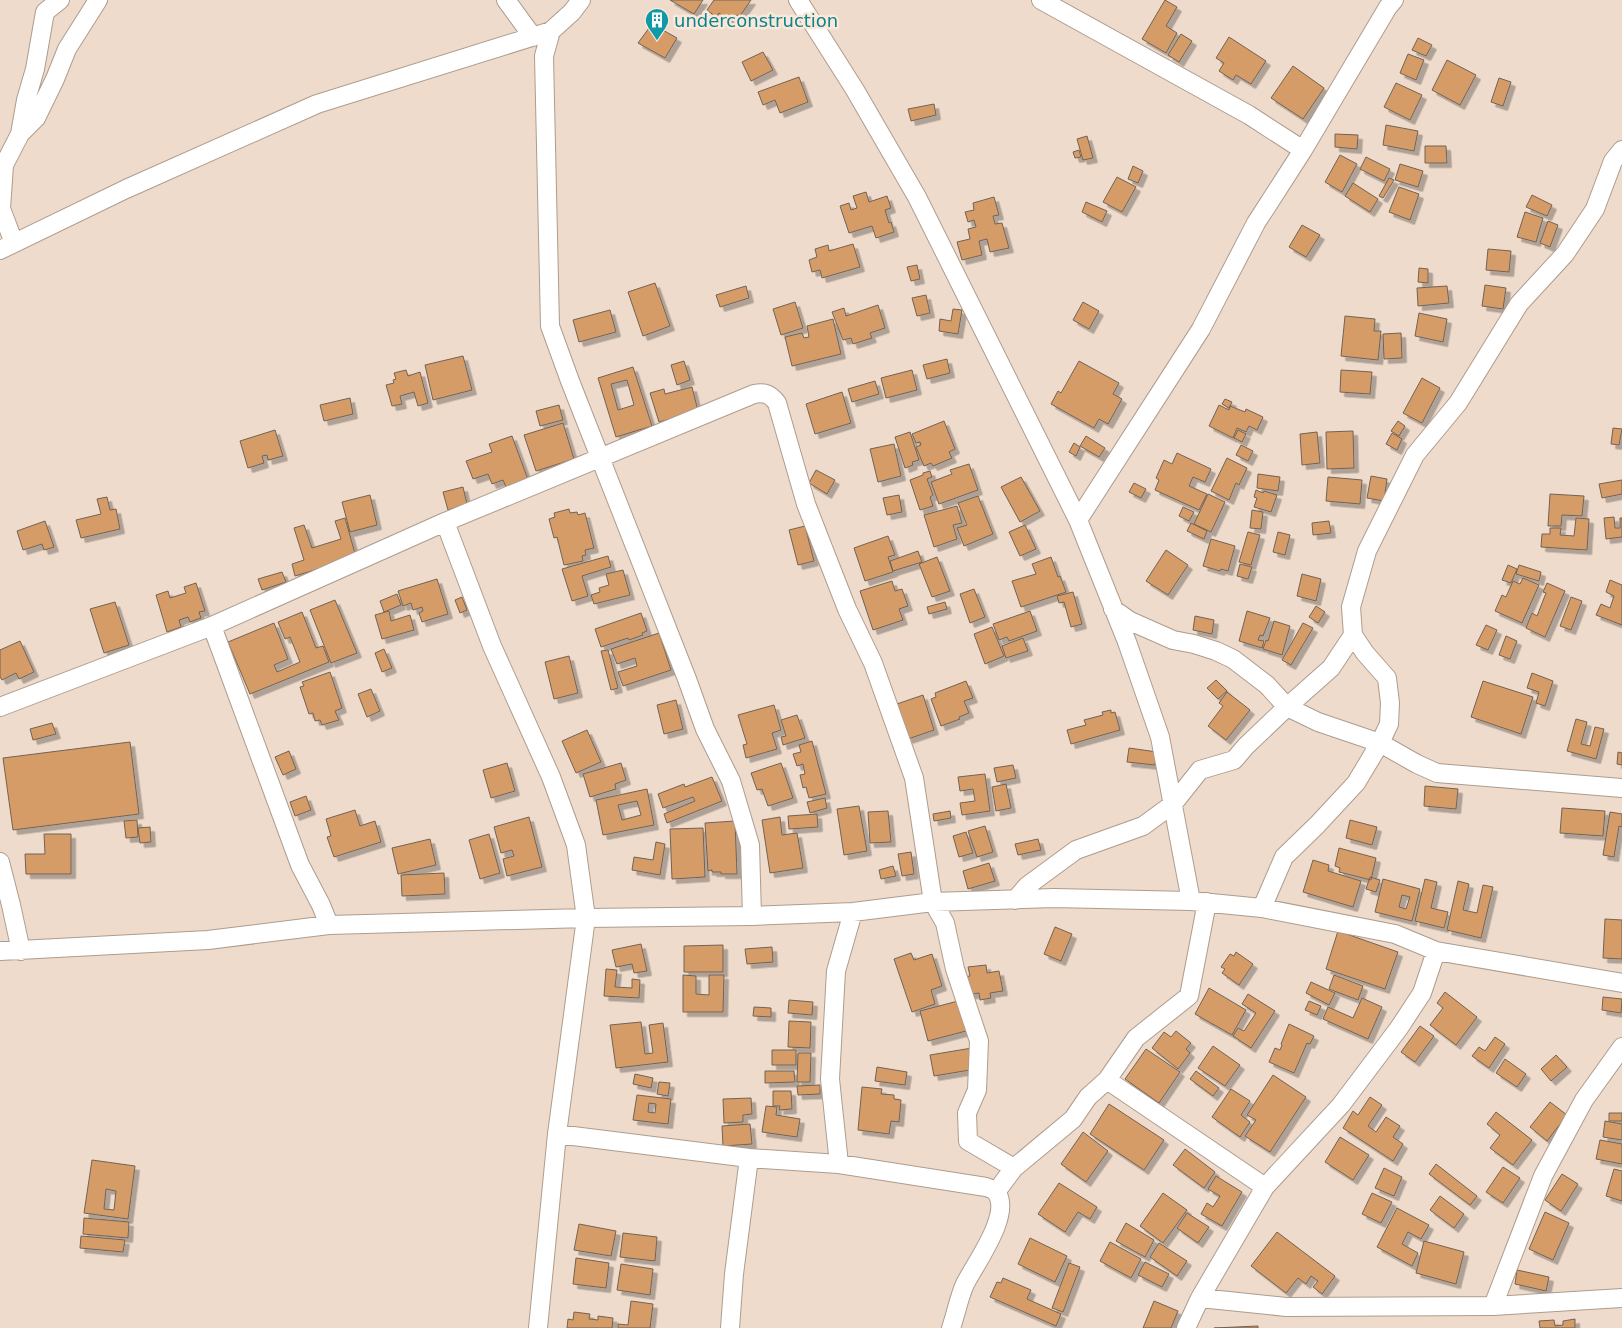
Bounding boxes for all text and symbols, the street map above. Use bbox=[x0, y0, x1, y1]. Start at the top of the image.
building icon: underconstruction bbox=[644, 7, 670, 41]
place label: underconstruction bbox=[674, 10, 838, 31]

